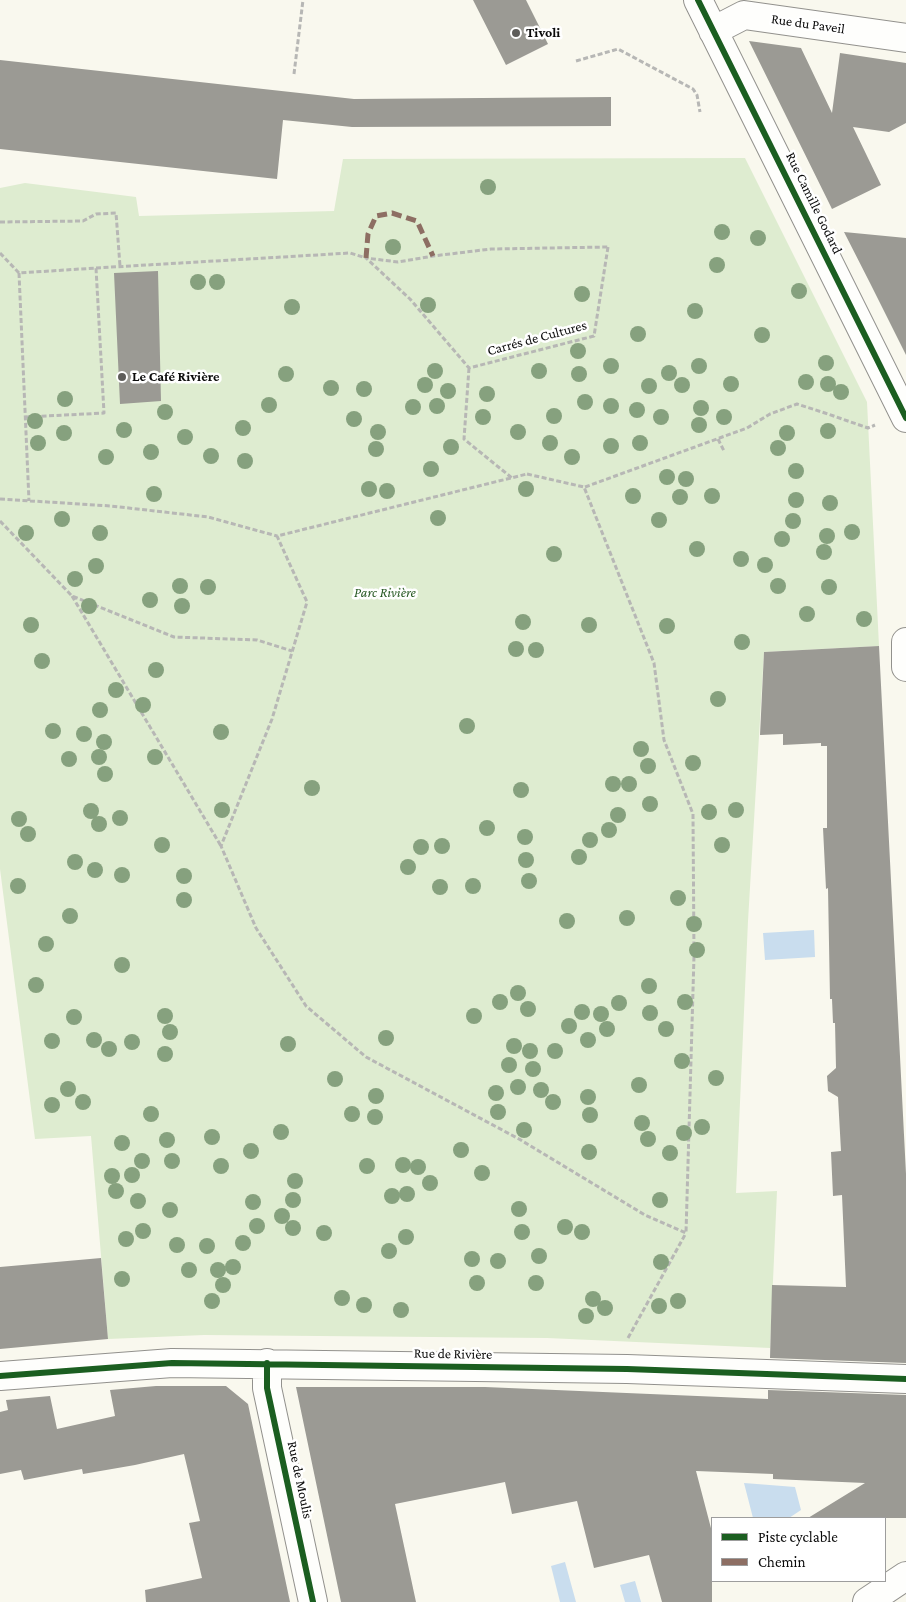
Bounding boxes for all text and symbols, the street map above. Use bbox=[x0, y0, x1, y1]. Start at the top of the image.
street label: Rue du Paveil bbox=[770, 11, 846, 37]
place label: Tivoli bbox=[526, 25, 560, 41]
marker: Tivoli bbox=[510, 27, 522, 39]
street label: Rue Camille Godard bbox=[782, 149, 846, 257]
street label: Carrés de Cultures bbox=[485, 317, 589, 359]
place label: Le Café Rivière bbox=[132, 369, 219, 385]
marker: Le Café Rivière bbox=[116, 371, 128, 383]
park label: Parc Rivière bbox=[354, 585, 416, 601]
street label: Rue de Rivière bbox=[414, 1345, 492, 1363]
street label: Rue de Moulis bbox=[284, 1440, 316, 1520]
legend bbox=[711, 1517, 886, 1582]
text: Piste cyclable bbox=[758, 1529, 838, 1545]
text: Chemin bbox=[758, 1554, 806, 1570]

